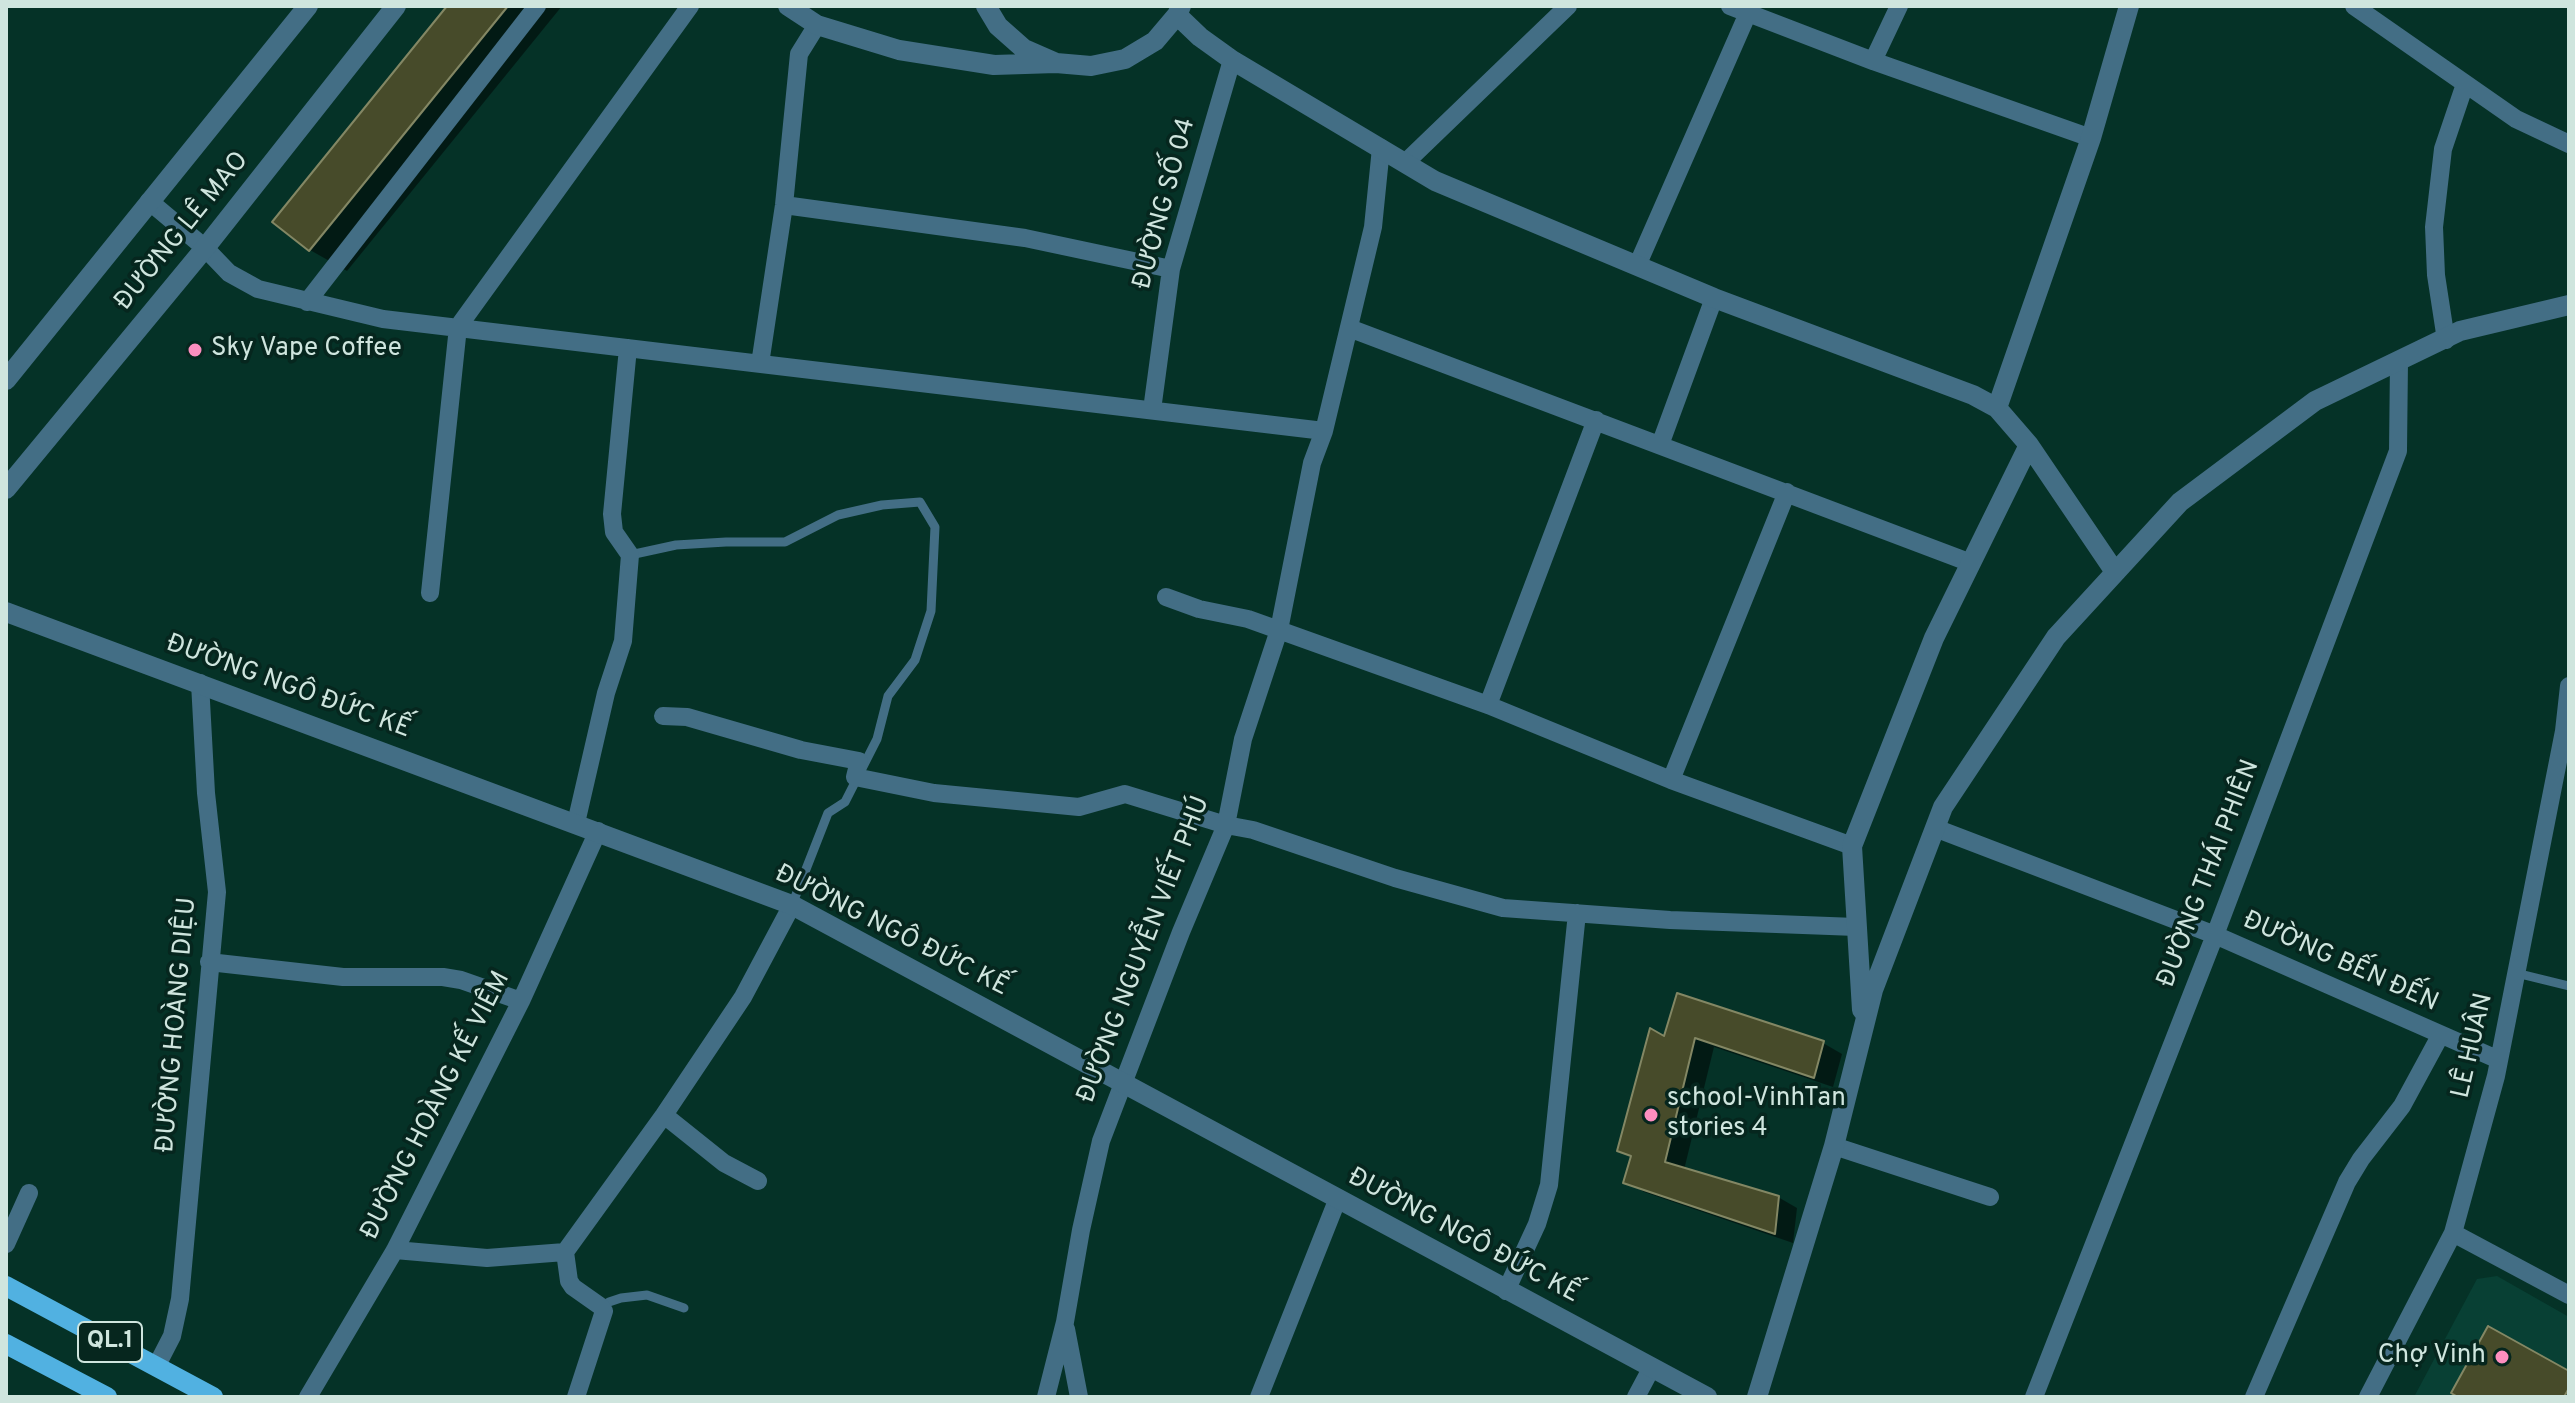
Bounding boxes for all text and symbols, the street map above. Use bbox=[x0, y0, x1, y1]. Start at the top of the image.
street label: ĐƯỜNG SỐ 04 bbox=[1128, 115, 1204, 293]
street label: ĐƯỜNG LÊ MAO bbox=[110, 146, 256, 318]
place label: Sky Vape Coffee bbox=[211, 334, 402, 366]
marker: Sky Vape Coffee bbox=[186, 341, 204, 359]
street label: ĐƯỜNG NGÔ ĐỨC KẾ bbox=[162, 629, 414, 747]
street label: ĐƯỜNG THÁI PHIÊN bbox=[2152, 756, 2268, 992]
street label: ĐƯỜNG NGUYỄN VIẾT PHÚ bbox=[1072, 792, 1218, 1108]
street label: ĐƯỜNG NGÔ ĐỨC KẾ bbox=[769, 860, 1013, 1004]
street label: ĐƯỜNG HOÀNG DIỆU bbox=[151, 896, 205, 1154]
street label: ĐƯỜNG BẾN ĐẾN bbox=[2237, 906, 2443, 1020]
street label: ĐƯỜNG HOÀNG KẾ VIÊM bbox=[356, 967, 518, 1245]
street label: LÊ HUÂN bbox=[2447, 990, 2501, 1102]
place label: school-VinhTan stories 4 bbox=[1667, 1084, 1846, 1146]
marker: school-VinhTan stories 4 bbox=[1642, 1106, 1660, 1124]
street label: ĐƯỜNG NGÔ ĐỨC KẾ bbox=[1342, 1163, 1584, 1311]
road number: QL.1 bbox=[78, 1322, 142, 1362]
place label: Chợ Vinh bbox=[2378, 1341, 2486, 1373]
marker: Chợ Vinh bbox=[2493, 1348, 2511, 1366]

